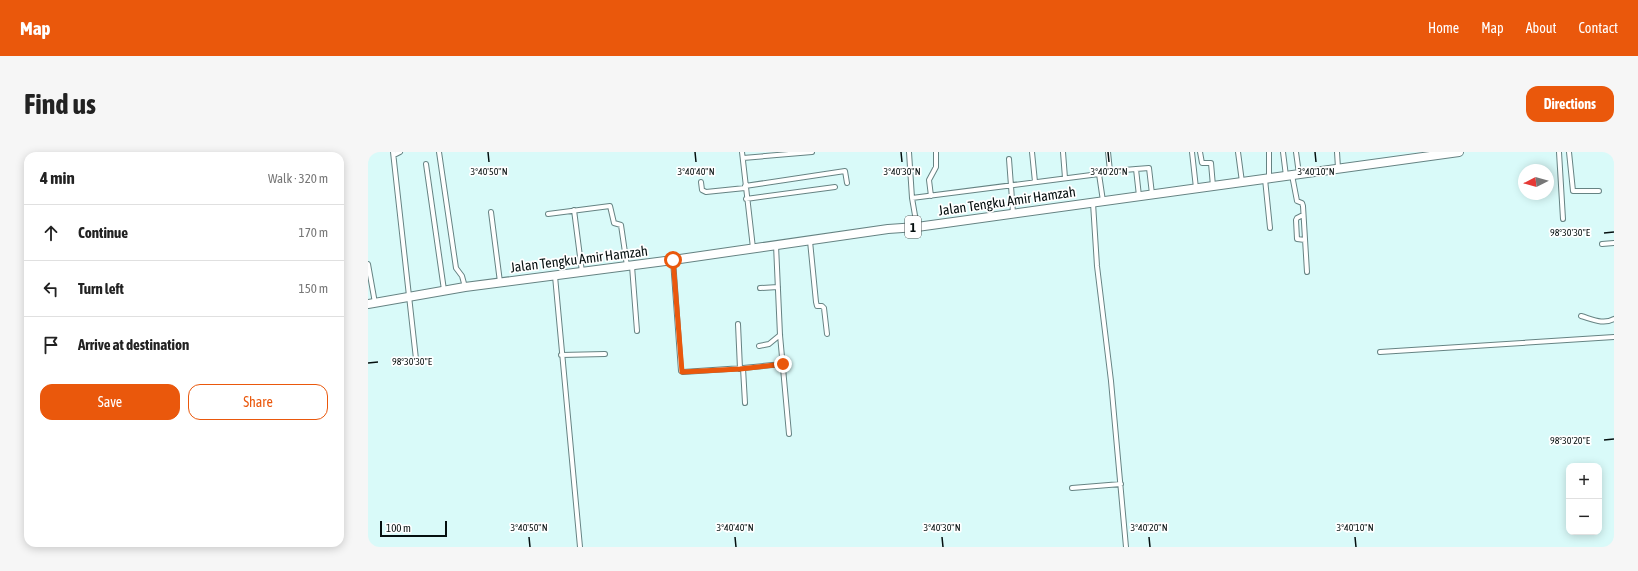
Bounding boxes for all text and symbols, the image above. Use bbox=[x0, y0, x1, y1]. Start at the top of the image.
text: Map bbox=[20, 17, 51, 39]
text: Home bbox=[1428, 20, 1459, 36]
text: Map bbox=[1481, 20, 1504, 36]
text: About bbox=[1526, 20, 1557, 36]
text: Contact bbox=[1579, 20, 1618, 36]
button: Directions bbox=[1526, 86, 1614, 122]
text: Find us bbox=[24, 88, 96, 120]
north arrow bbox=[1518, 164, 1554, 200]
text: 3°40'50"N bbox=[470, 166, 508, 177]
text: 3°40'40"N bbox=[677, 166, 715, 177]
text: 3°40'30"N bbox=[883, 166, 921, 177]
text: 3°40'20"N bbox=[1090, 166, 1128, 177]
text: 3°40'10"N bbox=[1297, 166, 1335, 177]
text: 4 min bbox=[40, 168, 75, 188]
text: Walk · 320 m bbox=[268, 171, 328, 186]
street label: Jalan Tengku Amir Hamzah bbox=[937, 183, 1077, 219]
road number: 1 bbox=[905, 216, 921, 238]
icon: ahead bbox=[40, 222, 62, 244]
text: Continue bbox=[78, 224, 128, 241]
text: 170 m bbox=[299, 225, 328, 240]
text: 98°30'30"E bbox=[1550, 227, 1591, 238]
street label: Jalan Tengku Amir Hamzah bbox=[509, 243, 649, 275]
route start bbox=[664, 251, 682, 269]
icon: left bbox=[40, 278, 62, 300]
text: Turn left bbox=[78, 280, 124, 297]
text: 150 m bbox=[299, 281, 328, 296]
icon: arrive bbox=[40, 334, 62, 356]
text: Arrive at destination bbox=[78, 336, 189, 353]
route end bbox=[774, 355, 792, 373]
text: 98°30'30"E bbox=[392, 356, 433, 367]
button: Save bbox=[40, 384, 180, 420]
button: Share bbox=[188, 384, 328, 420]
text: 98°30'20"E bbox=[1550, 435, 1591, 446]
map controls bbox=[1566, 463, 1602, 535]
button: + bbox=[1566, 463, 1602, 499]
button: − bbox=[1566, 499, 1602, 535]
scale bar bbox=[380, 519, 447, 538]
text: 100 m bbox=[386, 522, 411, 534]
text: 3°40'50"N bbox=[510, 522, 548, 533]
text: 3°40'40"N bbox=[716, 522, 754, 533]
text: 3°40'30"N bbox=[923, 522, 961, 533]
text: 3°40'20"N bbox=[1130, 522, 1168, 533]
text: 3°40'10"N bbox=[1336, 522, 1374, 533]

